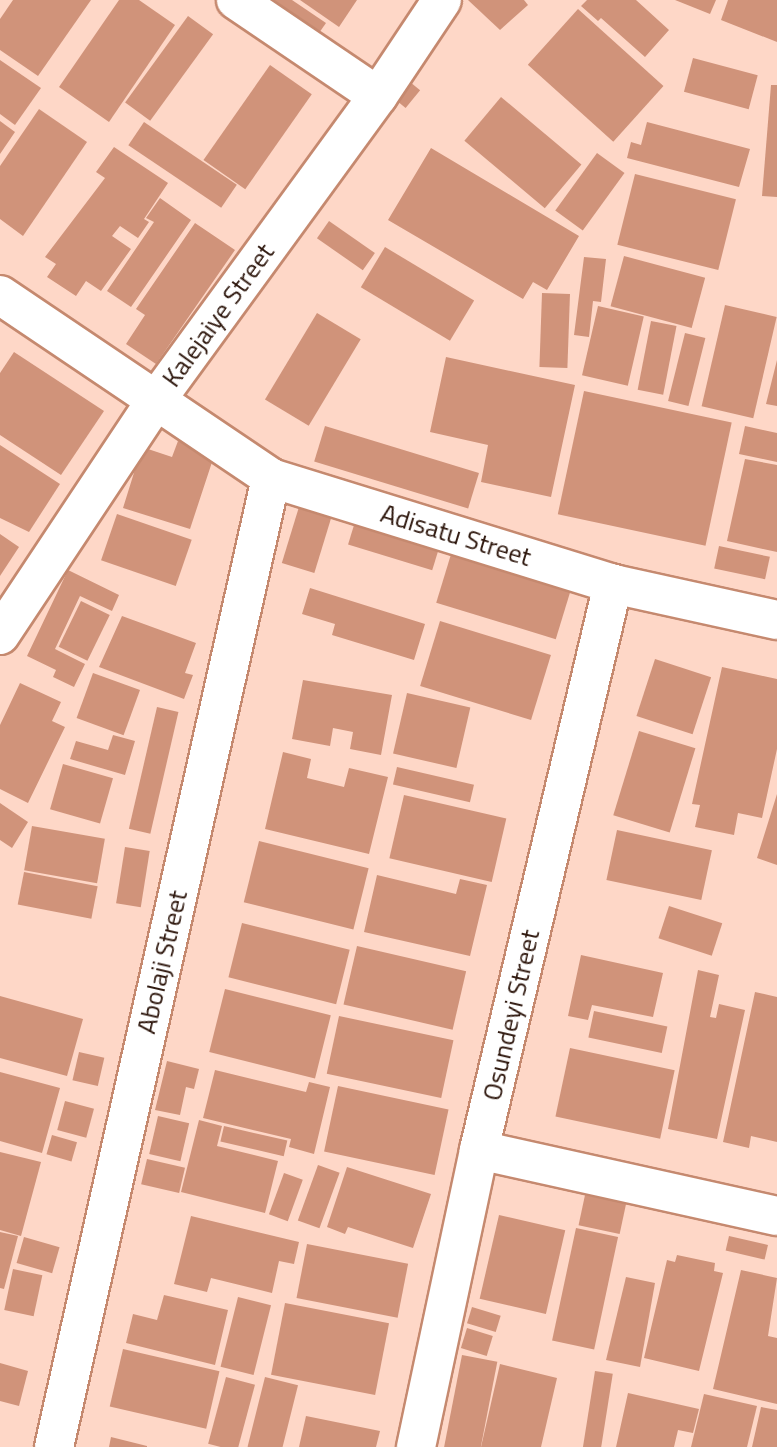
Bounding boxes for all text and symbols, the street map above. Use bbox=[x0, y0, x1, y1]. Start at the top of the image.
street label: Kalejaiye Street bbox=[156, 237, 280, 393]
street label: Adisatu Street bbox=[377, 497, 535, 573]
street label: Abolaji Street bbox=[130, 887, 194, 1037]
street label: Osundeyi Street bbox=[476, 926, 546, 1104]

